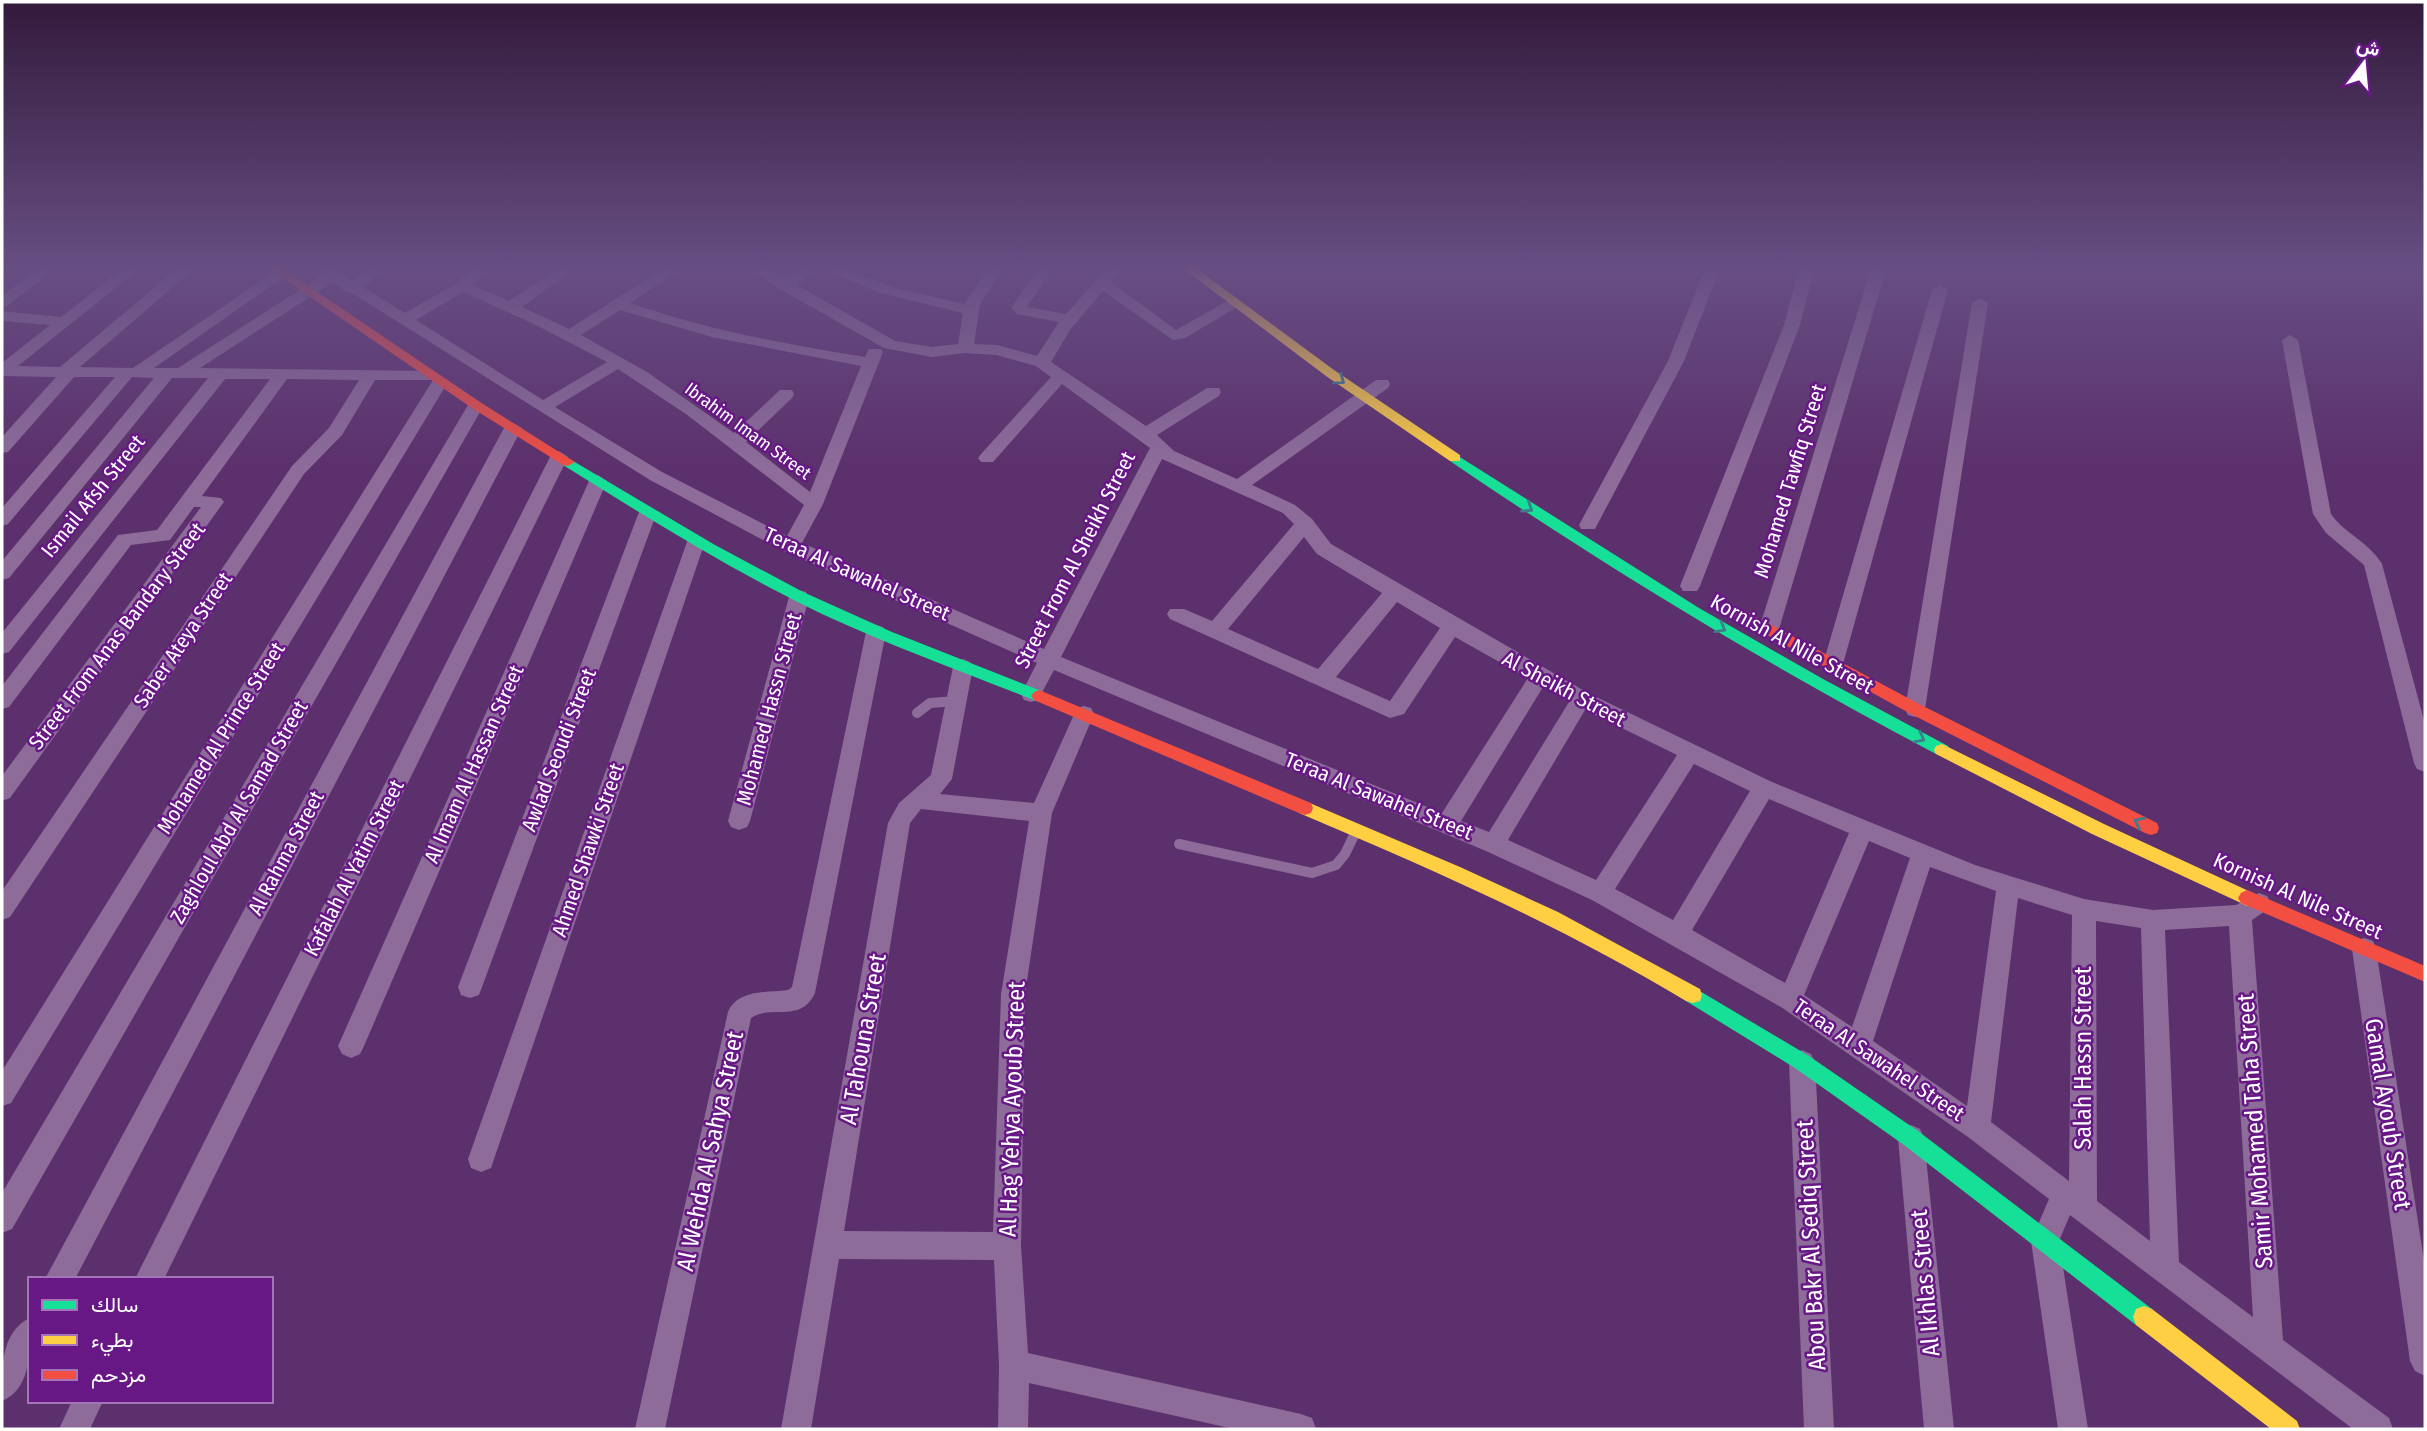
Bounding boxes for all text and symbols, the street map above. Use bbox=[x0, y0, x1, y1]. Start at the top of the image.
north arrow bbox=[2329, 28, 2399, 98]
text: ش bbox=[2354, 33, 2383, 61]
one-way arrow bbox=[1332, 371, 1345, 384]
street label: Ibrahim Imam Street bbox=[681, 378, 815, 484]
street label: Mohamed Tawfiq Street bbox=[1748, 381, 1832, 581]
street label: Ismail Afsh Street bbox=[35, 429, 151, 563]
street label: Street From Al Sheikh Street bbox=[1009, 447, 1141, 673]
one-way arrow bbox=[1520, 499, 1533, 512]
street label: Street From Anas Bandary Street bbox=[23, 517, 211, 755]
street label: Teraa Al Sawahel Street bbox=[760, 521, 954, 627]
street label: Saber Ateya Street bbox=[128, 567, 238, 713]
street label: Kornish Al Nile Street bbox=[1706, 588, 1878, 700]
street label: Mohamed Hassn Street bbox=[731, 610, 807, 808]
one-way arrow bbox=[1713, 620, 1726, 633]
street label: Mohamed Al Prince Street bbox=[151, 637, 291, 839]
street label: Al Sheikh Street bbox=[1498, 646, 1630, 732]
street label: Al Imam Al Hassan Street bbox=[419, 661, 530, 867]
street label: Awlad Seoudi Street bbox=[516, 665, 602, 835]
street label: Zaghloul Abd Al Samad Street bbox=[164, 696, 314, 928]
one-way arrow bbox=[1913, 730, 1925, 743]
street label: Teraa Al Sawahel Street bbox=[1281, 746, 1477, 846]
street label: Ahmed Shawki Street bbox=[546, 760, 630, 940]
street label: Kafalah Al Yatim Street bbox=[298, 775, 410, 961]
street label: Al Rahma Street bbox=[242, 786, 330, 920]
one-way arrow bbox=[2134, 816, 2146, 830]
street label: Kornish Al Nile Street bbox=[2209, 847, 2387, 945]
street label: Al Tahouna Street bbox=[834, 951, 892, 1127]
street label: Salah Hassn Street bbox=[2069, 966, 2097, 1150]
street label: Al Hag Yehya Ayoub Street bbox=[994, 980, 1030, 1237]
street label: Samir Mohamed Taha Street bbox=[2231, 992, 2279, 1270]
street label: Teraa Al Sawahel Street bbox=[1789, 993, 1969, 1127]
street label: Gamal Ayoub Street bbox=[2359, 1016, 2417, 1212]
street label: Al Wehda Al Sahya Street bbox=[671, 1028, 749, 1274]
street label: Abou Bakr Al Sediq Street bbox=[1790, 1119, 1832, 1371]
street label: Al Ikhlas Street bbox=[1905, 1208, 1945, 1358]
legend bbox=[28, 1277, 273, 1403]
text: سالك bbox=[91, 1292, 138, 1318]
text: بطيء bbox=[91, 1327, 134, 1357]
text: مزدحم bbox=[91, 1362, 146, 1389]

